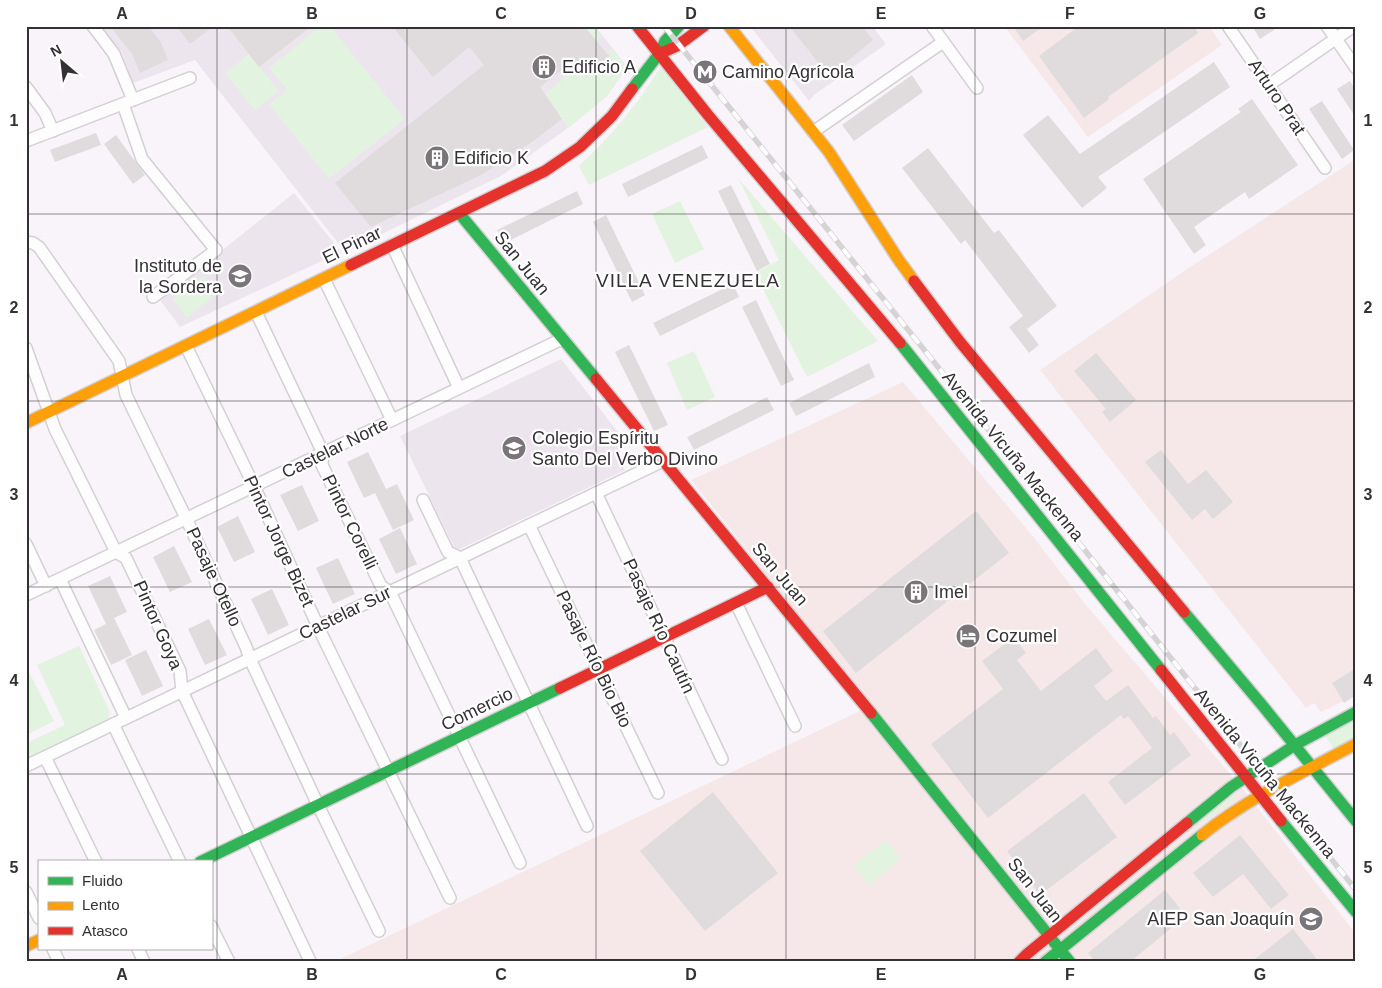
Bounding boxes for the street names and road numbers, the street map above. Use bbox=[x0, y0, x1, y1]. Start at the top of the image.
street label: Arturo Prat bbox=[1244, 55, 1310, 139]
street label: El Pinar bbox=[319, 222, 385, 268]
street label: San Juan bbox=[490, 227, 554, 299]
street label: Avenida Vicuña Mackenna bbox=[938, 367, 1088, 546]
street label: Castelar Norte bbox=[278, 414, 392, 482]
street label: Pintor Corelli bbox=[318, 471, 382, 573]
street label: Pintor Jorge Bizet bbox=[240, 472, 318, 610]
street label: Pasaje Otello bbox=[182, 524, 246, 630]
street label: San Juan bbox=[748, 538, 812, 610]
street label: Pasaje Río Cautín bbox=[619, 556, 699, 696]
street label: Pintor Goya bbox=[130, 578, 187, 673]
street label: Castelar Sur bbox=[296, 582, 394, 644]
street label: Pasaje Río Bio Bio bbox=[552, 587, 636, 731]
street label: Comercio bbox=[438, 683, 516, 735]
street label: Avenida Vicuña Mackenna bbox=[1190, 684, 1340, 863]
street label: San Juan bbox=[1004, 854, 1066, 926]

